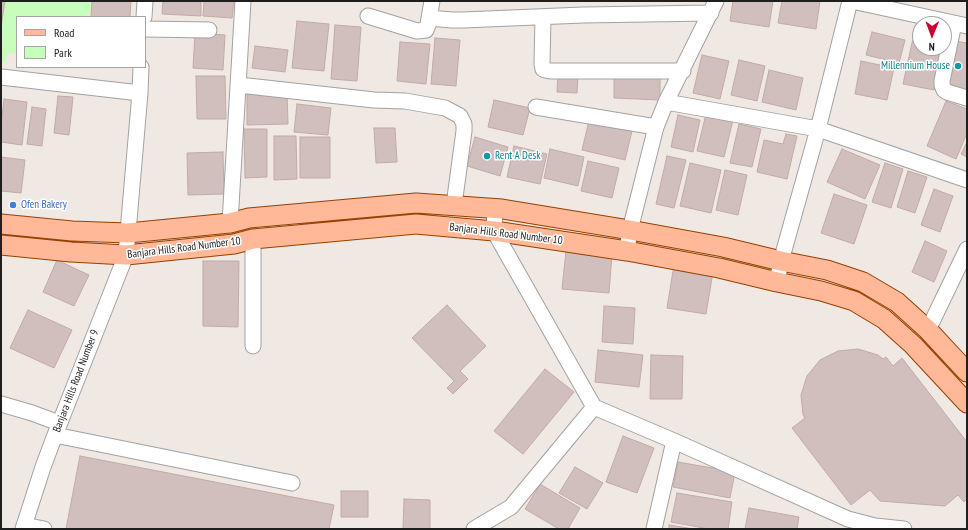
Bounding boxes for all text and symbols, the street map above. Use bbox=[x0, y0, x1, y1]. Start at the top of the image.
legend bbox=[16, 16, 146, 68]
north arrow bbox=[912, 16, 952, 56]
text: Road bbox=[54, 25, 74, 40]
text: N bbox=[929, 40, 935, 54]
text: Park bbox=[54, 45, 72, 60]
place label: Millennium House bbox=[881, 59, 950, 73]
marker: Millennium House bbox=[953, 61, 963, 71]
place label: Rent A Desk bbox=[495, 149, 540, 163]
marker: Rent A Desk bbox=[482, 151, 492, 161]
place label: Ofen Bakery bbox=[21, 198, 67, 212]
marker: Ofen Bakery bbox=[8, 200, 18, 210]
street label: Banjara Hills Road Number 10 bbox=[449, 221, 563, 247]
street label: Banjara Hills Road Number 10 bbox=[127, 235, 241, 261]
street label: Banjara Hills Road Number 9 bbox=[50, 328, 102, 434]

